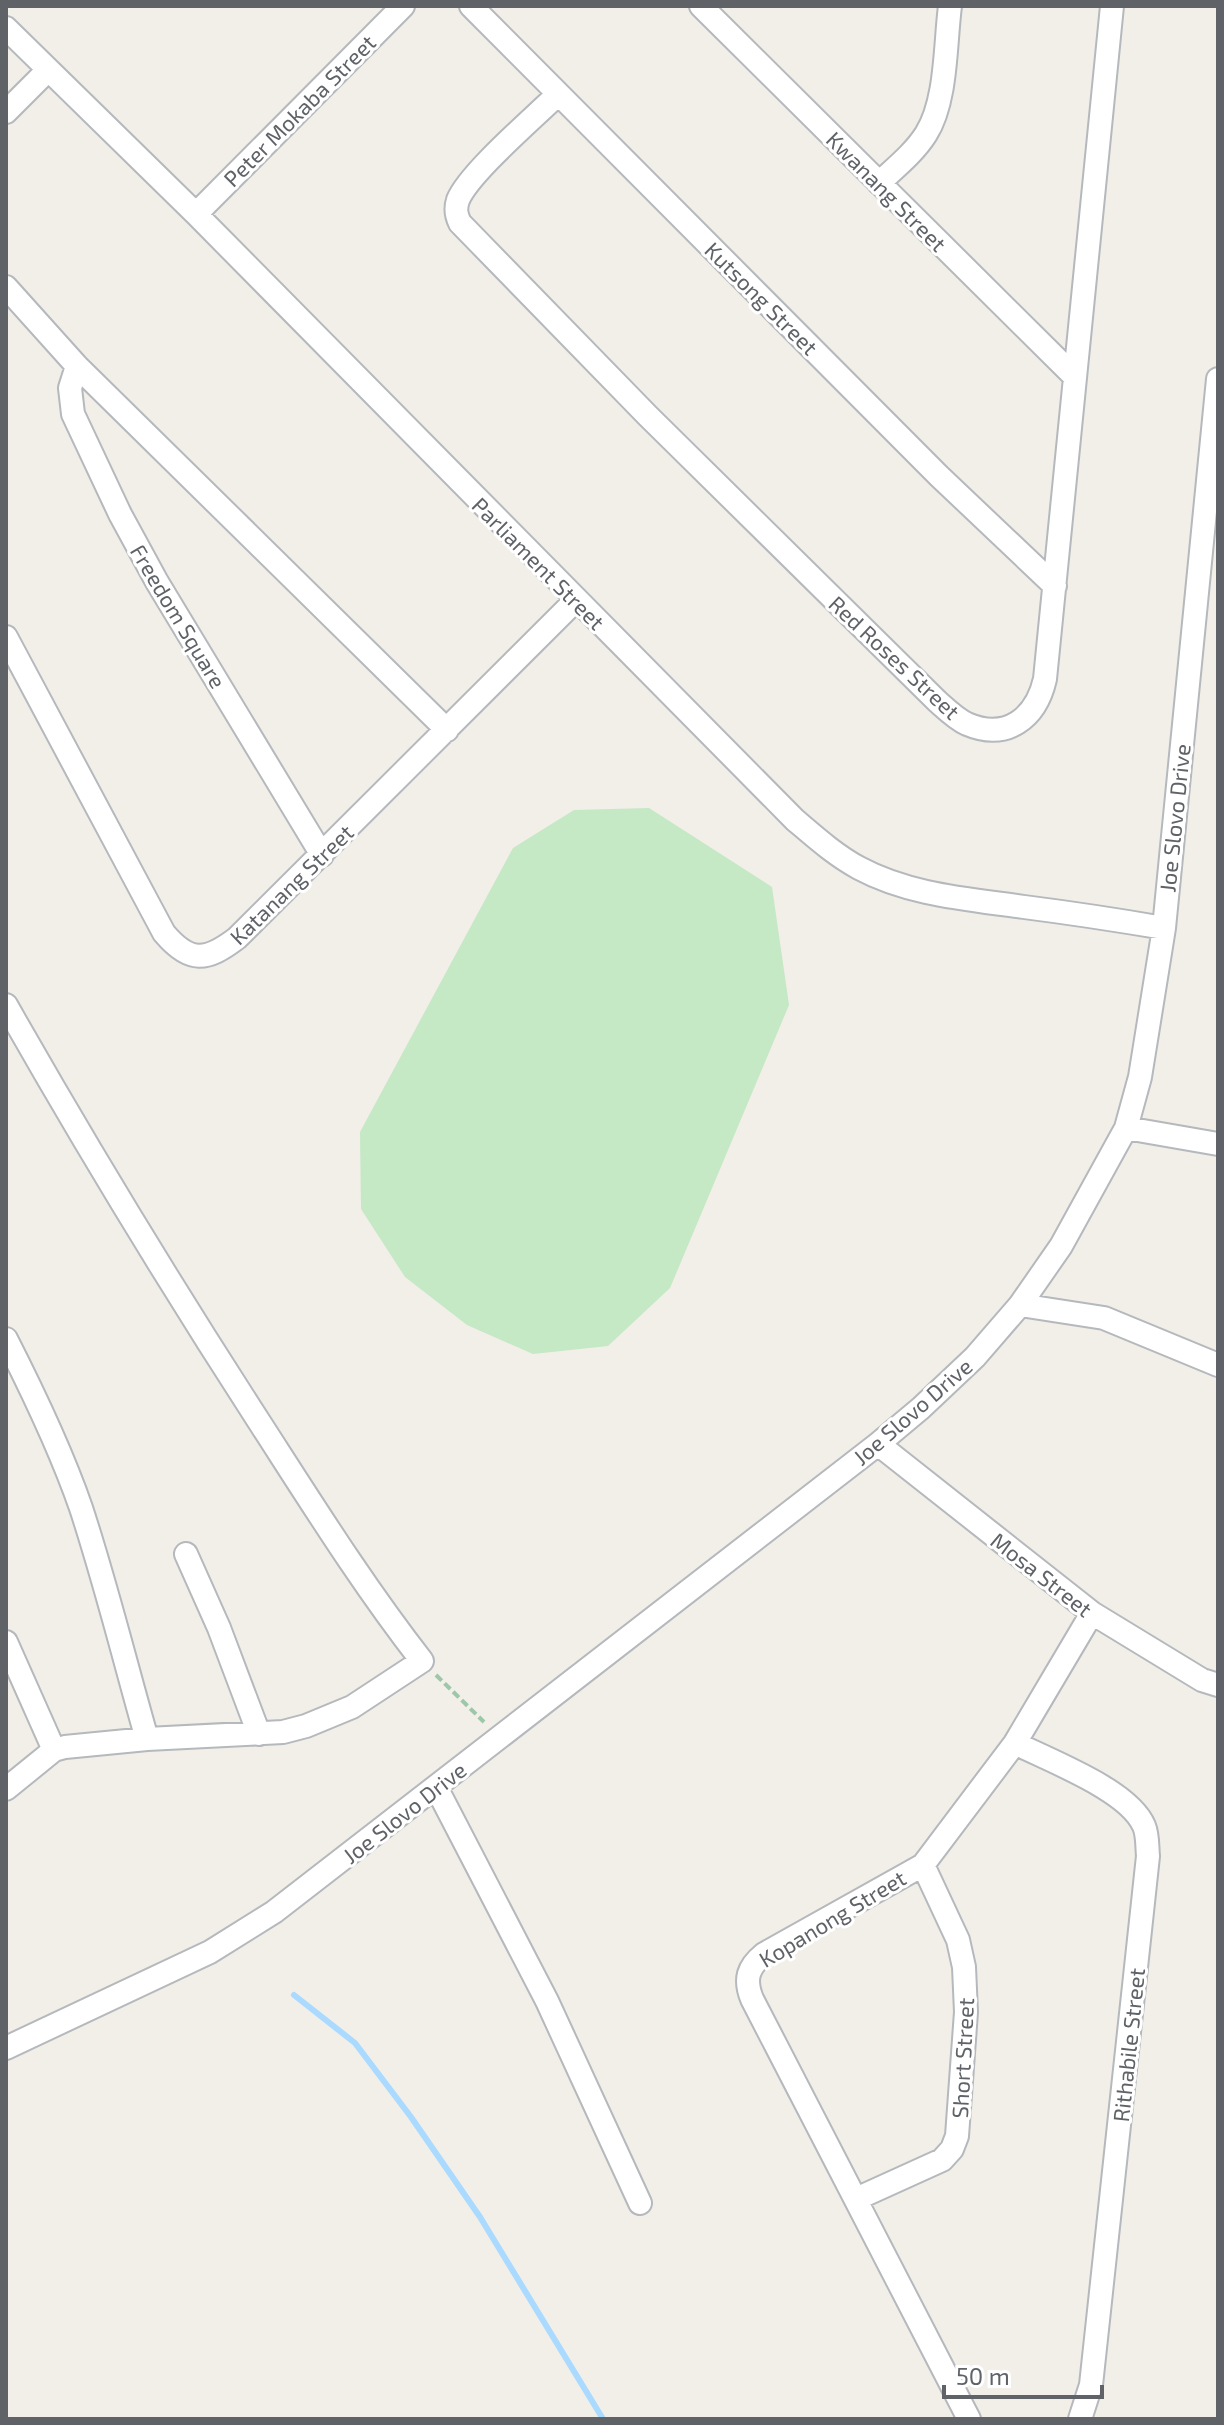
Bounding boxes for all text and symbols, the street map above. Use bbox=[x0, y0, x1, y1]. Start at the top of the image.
street label: Peter Mokaba Street bbox=[218, 29, 380, 191]
street label: Kwanang Street bbox=[822, 126, 952, 256]
street label: Kutsong Street bbox=[700, 236, 824, 360]
street label: Parliament Street bbox=[468, 492, 610, 634]
street label: Freedom Square bbox=[126, 540, 232, 692]
street label: Red Roses Street bbox=[824, 590, 966, 724]
street label: Joe Slovo Drive bbox=[1153, 742, 1195, 894]
street label: Katanang Street bbox=[224, 819, 358, 949]
street label: Joe Slovo Drive bbox=[847, 1352, 977, 1470]
street label: Mosa Street bbox=[986, 1526, 1098, 1622]
street label: Joe Slovo Drive bbox=[337, 1756, 471, 1868]
street label: Kopanong Street bbox=[754, 1864, 910, 1972]
street label: Rithabile Street bbox=[1107, 1967, 1149, 2123]
street label: Short Street bbox=[946, 1997, 978, 2119]
scale bar bbox=[944, 2349, 1102, 2399]
text: 50 m bbox=[956, 2361, 1010, 2390]

